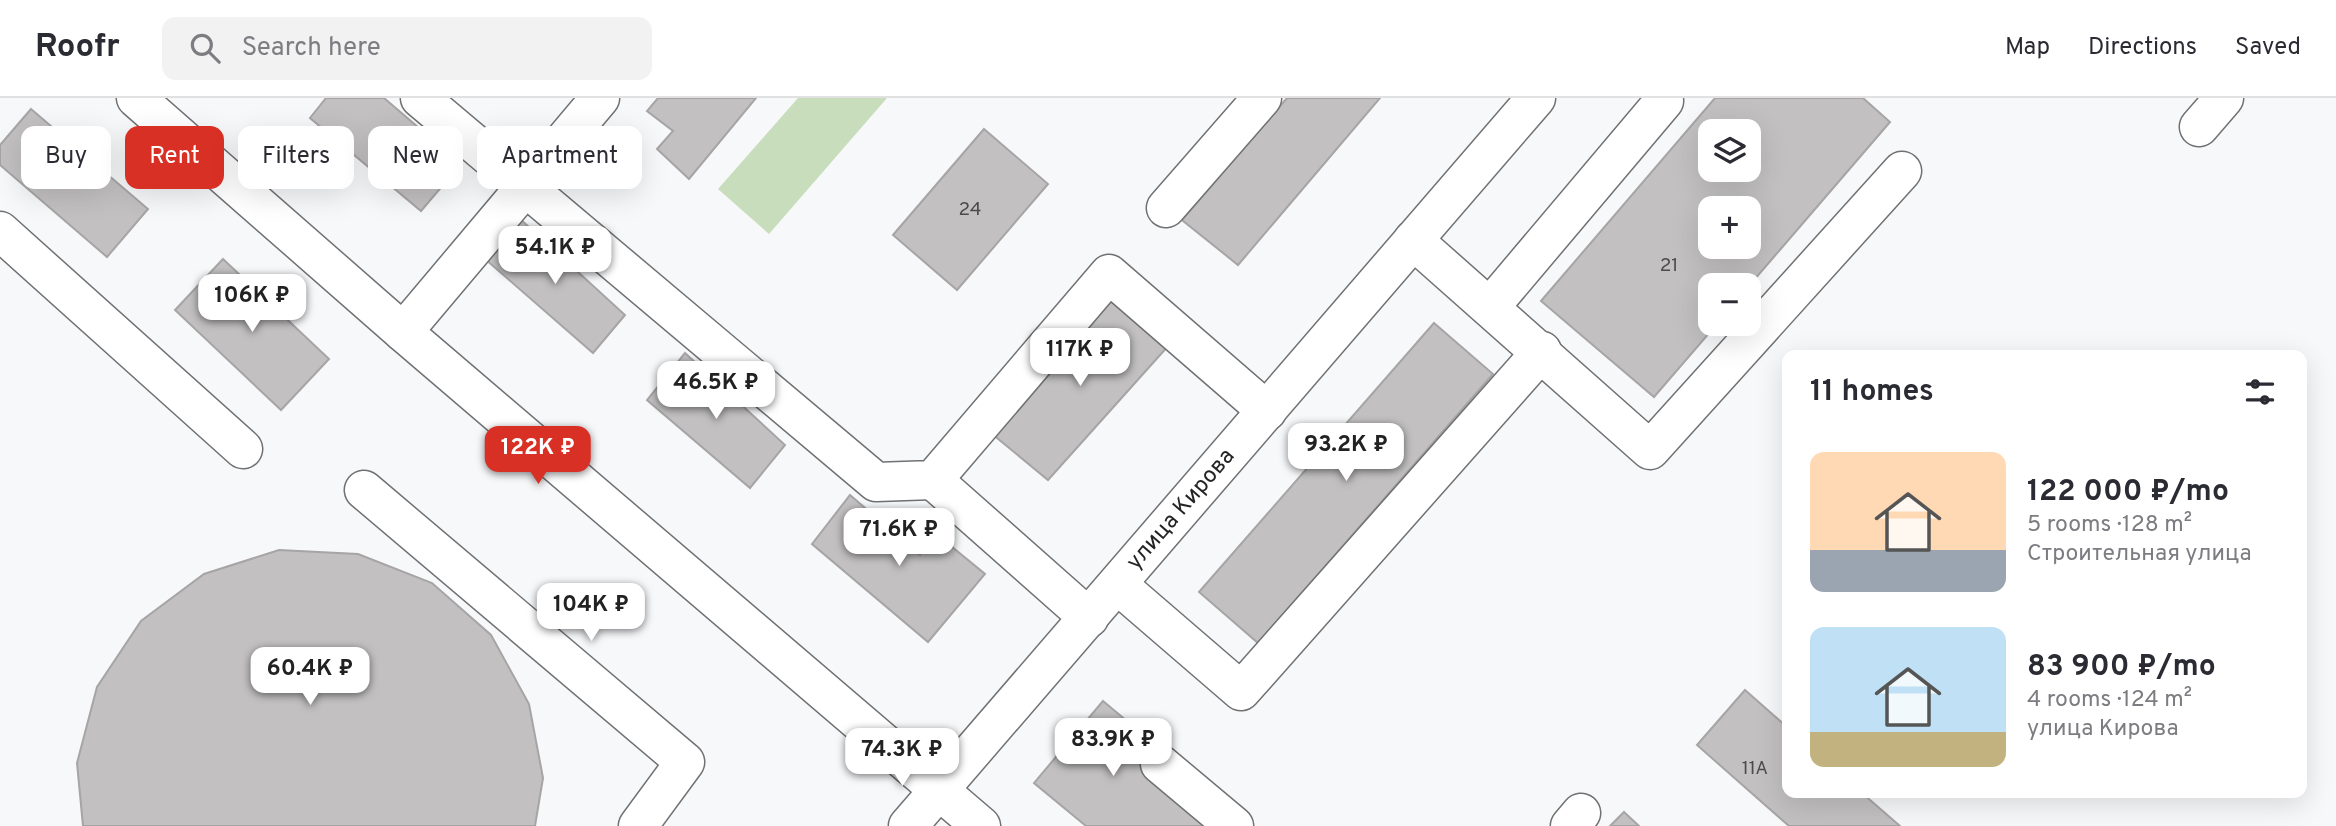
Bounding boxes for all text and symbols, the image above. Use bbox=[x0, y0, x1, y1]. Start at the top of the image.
search box bbox=[162, 17, 652, 80]
text: Roofr bbox=[35, 27, 120, 69]
icon: search bbox=[186, 29, 224, 67]
text: Search here bbox=[242, 32, 381, 65]
text: Map bbox=[2005, 33, 2050, 63]
text: Directions bbox=[2088, 33, 2197, 63]
text: Saved bbox=[2235, 33, 2301, 63]
map controls bbox=[1698, 119, 1761, 336]
button: layers bbox=[1698, 119, 1761, 182]
chip: Buy bbox=[21, 126, 111, 189]
chip: Rent bbox=[125, 126, 224, 189]
chip: Filters bbox=[238, 126, 354, 189]
chip: New bbox=[368, 126, 463, 189]
chip: Apartment bbox=[477, 126, 642, 189]
button: + bbox=[1698, 196, 1761, 259]
house number: 24 bbox=[958, 198, 982, 222]
pin: 54.1K ₽ bbox=[490, 226, 620, 286]
text: 54.1K ₽ bbox=[514, 234, 596, 263]
house number: 21 bbox=[1660, 254, 1678, 278]
button: − bbox=[1698, 273, 1761, 336]
pin: 106K ₽ bbox=[195, 274, 309, 334]
text: 106K ₽ bbox=[214, 282, 290, 311]
pin: 117K ₽ bbox=[1023, 328, 1137, 388]
text: 117K ₽ bbox=[1046, 336, 1114, 365]
pin: 46.5K ₽ bbox=[651, 362, 781, 421]
text: 46.5K ₽ bbox=[673, 369, 759, 398]
icon: filters bbox=[2241, 373, 2279, 411]
text: 11 homes bbox=[1810, 374, 1934, 411]
pin: 93.2K ₽ bbox=[1281, 424, 1411, 483]
pin: 122K ₽ bbox=[481, 426, 595, 486]
text: 93.2K ₽ bbox=[1304, 431, 1388, 460]
text: 122K ₽ bbox=[501, 434, 575, 463]
street label: улица Кирова bbox=[1121, 443, 1242, 576]
text: 122 000 ₽/mo bbox=[2027, 474, 2229, 511]
icon: home bbox=[1866, 480, 1950, 564]
pin: 71.6K ₽ bbox=[834, 508, 964, 568]
text: 5 rooms · 128 m² bbox=[2027, 511, 2192, 540]
text: 71.6K ₽ bbox=[860, 516, 938, 545]
text: Строительная улица bbox=[2027, 540, 2252, 569]
pin: 104K ₽ bbox=[534, 584, 648, 643]
text: 104K ₽ bbox=[553, 591, 629, 620]
pin: 60.4K ₽ bbox=[245, 648, 375, 707]
text: 83 900 ₽/mo bbox=[2027, 649, 2216, 686]
text: 60.4K ₽ bbox=[267, 655, 353, 684]
icon: home bbox=[1866, 655, 1950, 739]
text: 4 rooms · 124 m² bbox=[2027, 686, 2192, 715]
text: улица Кирова bbox=[2027, 715, 2179, 744]
pin: 83.9K ₽ bbox=[1048, 718, 1178, 778]
text: 83.9K ₽ bbox=[1071, 726, 1155, 755]
pin: 74.3K ₽ bbox=[837, 728, 967, 788]
text: 74.3K ₽ bbox=[861, 736, 943, 765]
house number: 11А bbox=[1742, 757, 1768, 781]

